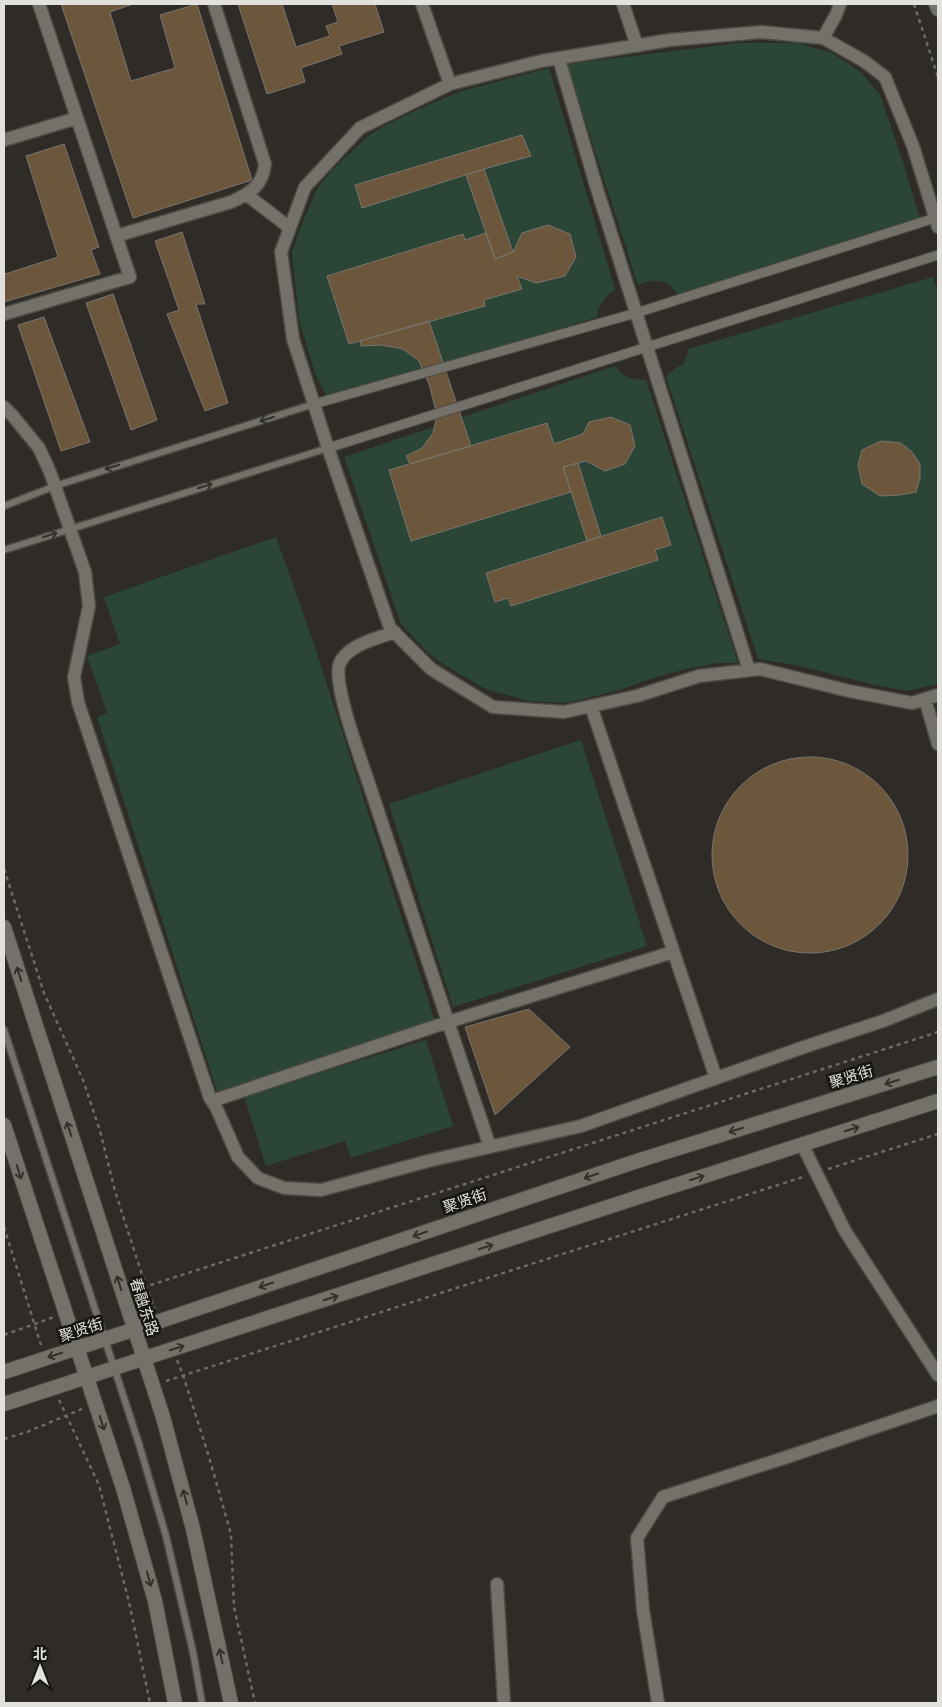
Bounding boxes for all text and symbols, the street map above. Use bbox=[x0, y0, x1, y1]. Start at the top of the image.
one-way arrow bbox=[260, 414, 276, 424]
one-way arrow bbox=[105, 463, 121, 473]
one-way arrow bbox=[197, 481, 213, 491]
one-way arrow bbox=[42, 530, 58, 540]
one-way arrow bbox=[14, 967, 23, 982]
street label: 聚贤街 bbox=[826, 1060, 875, 1093]
one-way arrow bbox=[884, 1077, 900, 1087]
one-way arrow bbox=[64, 1121, 73, 1137]
one-way arrow bbox=[843, 1123, 859, 1133]
one-way arrow bbox=[729, 1125, 745, 1135]
one-way arrow bbox=[15, 1163, 24, 1179]
one-way arrow bbox=[584, 1172, 599, 1181]
one-way arrow bbox=[689, 1173, 704, 1182]
street label: 聚贤街 bbox=[440, 1183, 490, 1218]
one-way arrow bbox=[413, 1229, 429, 1239]
one-way arrow bbox=[477, 1242, 493, 1251]
street label: 春融东路 bbox=[125, 1275, 164, 1339]
one-way arrow bbox=[114, 1276, 124, 1292]
one-way arrow bbox=[259, 1281, 275, 1291]
one-way arrow bbox=[323, 1292, 339, 1302]
street label: 聚贤街 bbox=[56, 1313, 105, 1346]
one-way arrow bbox=[168, 1343, 184, 1352]
one-way arrow bbox=[47, 1351, 63, 1361]
one-way arrow bbox=[97, 1415, 107, 1431]
one-way arrow bbox=[179, 1490, 189, 1506]
one-way arrow bbox=[144, 1570, 154, 1586]
north arrow bbox=[15, 1642, 65, 1692]
text: 北 bbox=[33, 1644, 47, 1664]
one-way arrow bbox=[216, 1648, 225, 1664]

